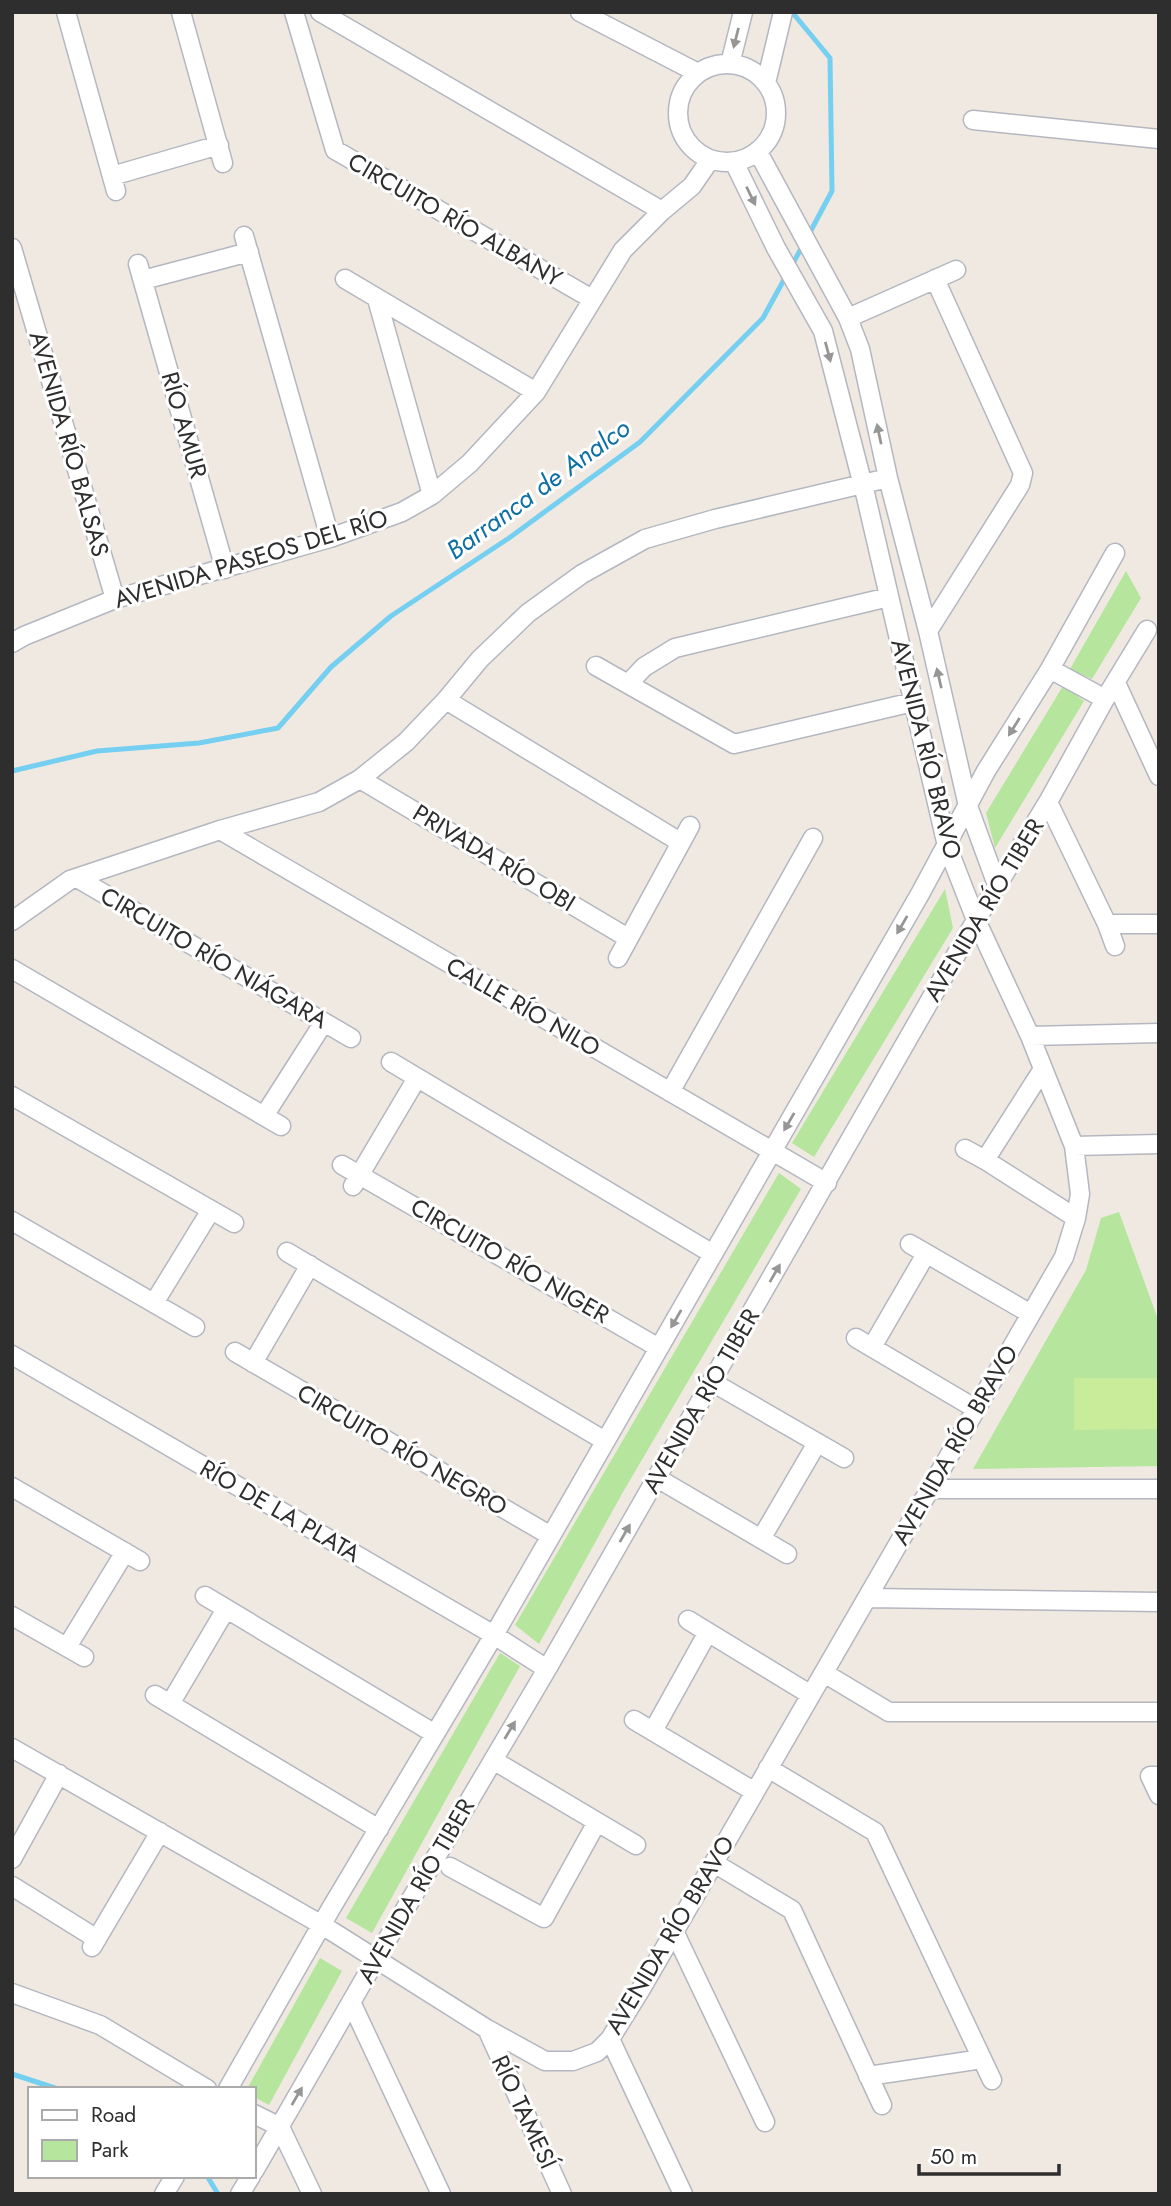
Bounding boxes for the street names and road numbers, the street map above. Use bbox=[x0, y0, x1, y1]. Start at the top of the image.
street label: CIRCUITO RÍO ALBANY bbox=[342, 144, 569, 296]
street label: AVENIDA RÍO BALSAS bbox=[21, 327, 118, 561]
street label: RÍO AMUR bbox=[153, 368, 217, 483]
street label: AVENIDA PASEOS DEL RÍO bbox=[110, 500, 392, 617]
street label: AVENIDA RÍO BRAVO bbox=[882, 635, 971, 863]
street label: PRIVADA RÍO OBI bbox=[406, 795, 582, 920]
street label: AVENIDA RÍO TIBER bbox=[915, 811, 1052, 1008]
street label: CIRCUITO RÍO NIÁGARA bbox=[94, 878, 335, 1037]
street label: CALLE RÍO NILO bbox=[440, 948, 607, 1065]
street label: CIRCUITO RÍO NIGER bbox=[404, 1189, 617, 1332]
street label: AVENIDA RÍO TIBER bbox=[633, 1301, 768, 1500]
street label: AVENIDA RÍO BRAVO bbox=[883, 1338, 1026, 1551]
street label: CIRCUITO RÍO NEGRO bbox=[291, 1375, 514, 1524]
street label: RÍO DE LA PLATA bbox=[193, 1450, 367, 1571]
street label: AVENIDA RÍO TIBER bbox=[348, 1791, 483, 1990]
street label: AVENIDA RÍO BRAVO bbox=[596, 1829, 743, 2041]
street label: RÍO TAMESÍ bbox=[483, 2049, 567, 2175]

